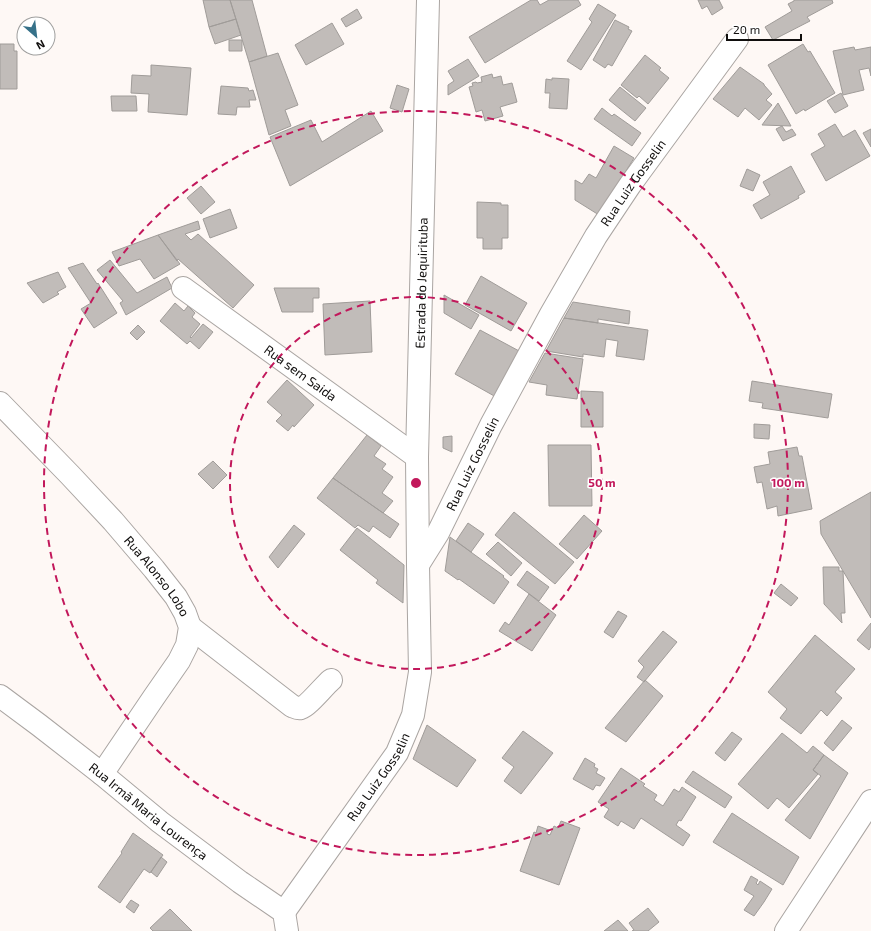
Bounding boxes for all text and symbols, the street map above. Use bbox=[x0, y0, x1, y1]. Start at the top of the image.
north arrow bbox=[16, 16, 56, 56]
scale bar bbox=[727, 16, 801, 42]
text: 20 m bbox=[733, 22, 760, 36]
text: N bbox=[34, 38, 47, 53]
street label: Rua Luiz Gosselin bbox=[597, 136, 669, 229]
street label: Estrada do Jequirituba bbox=[412, 217, 431, 349]
street label: Rua sem Saida bbox=[261, 341, 340, 404]
street label: Rua Luiz Gosselin bbox=[442, 414, 502, 513]
text: 50 m bbox=[588, 475, 616, 489]
text: 100 m bbox=[771, 475, 805, 489]
centre of rings bbox=[409, 476, 423, 490]
street label: Rua Alonso Lobo bbox=[121, 532, 193, 619]
street label: Rua Luiz Gosselin bbox=[343, 730, 413, 824]
street label: Rua Irmã Maria Lourença bbox=[86, 759, 211, 863]

